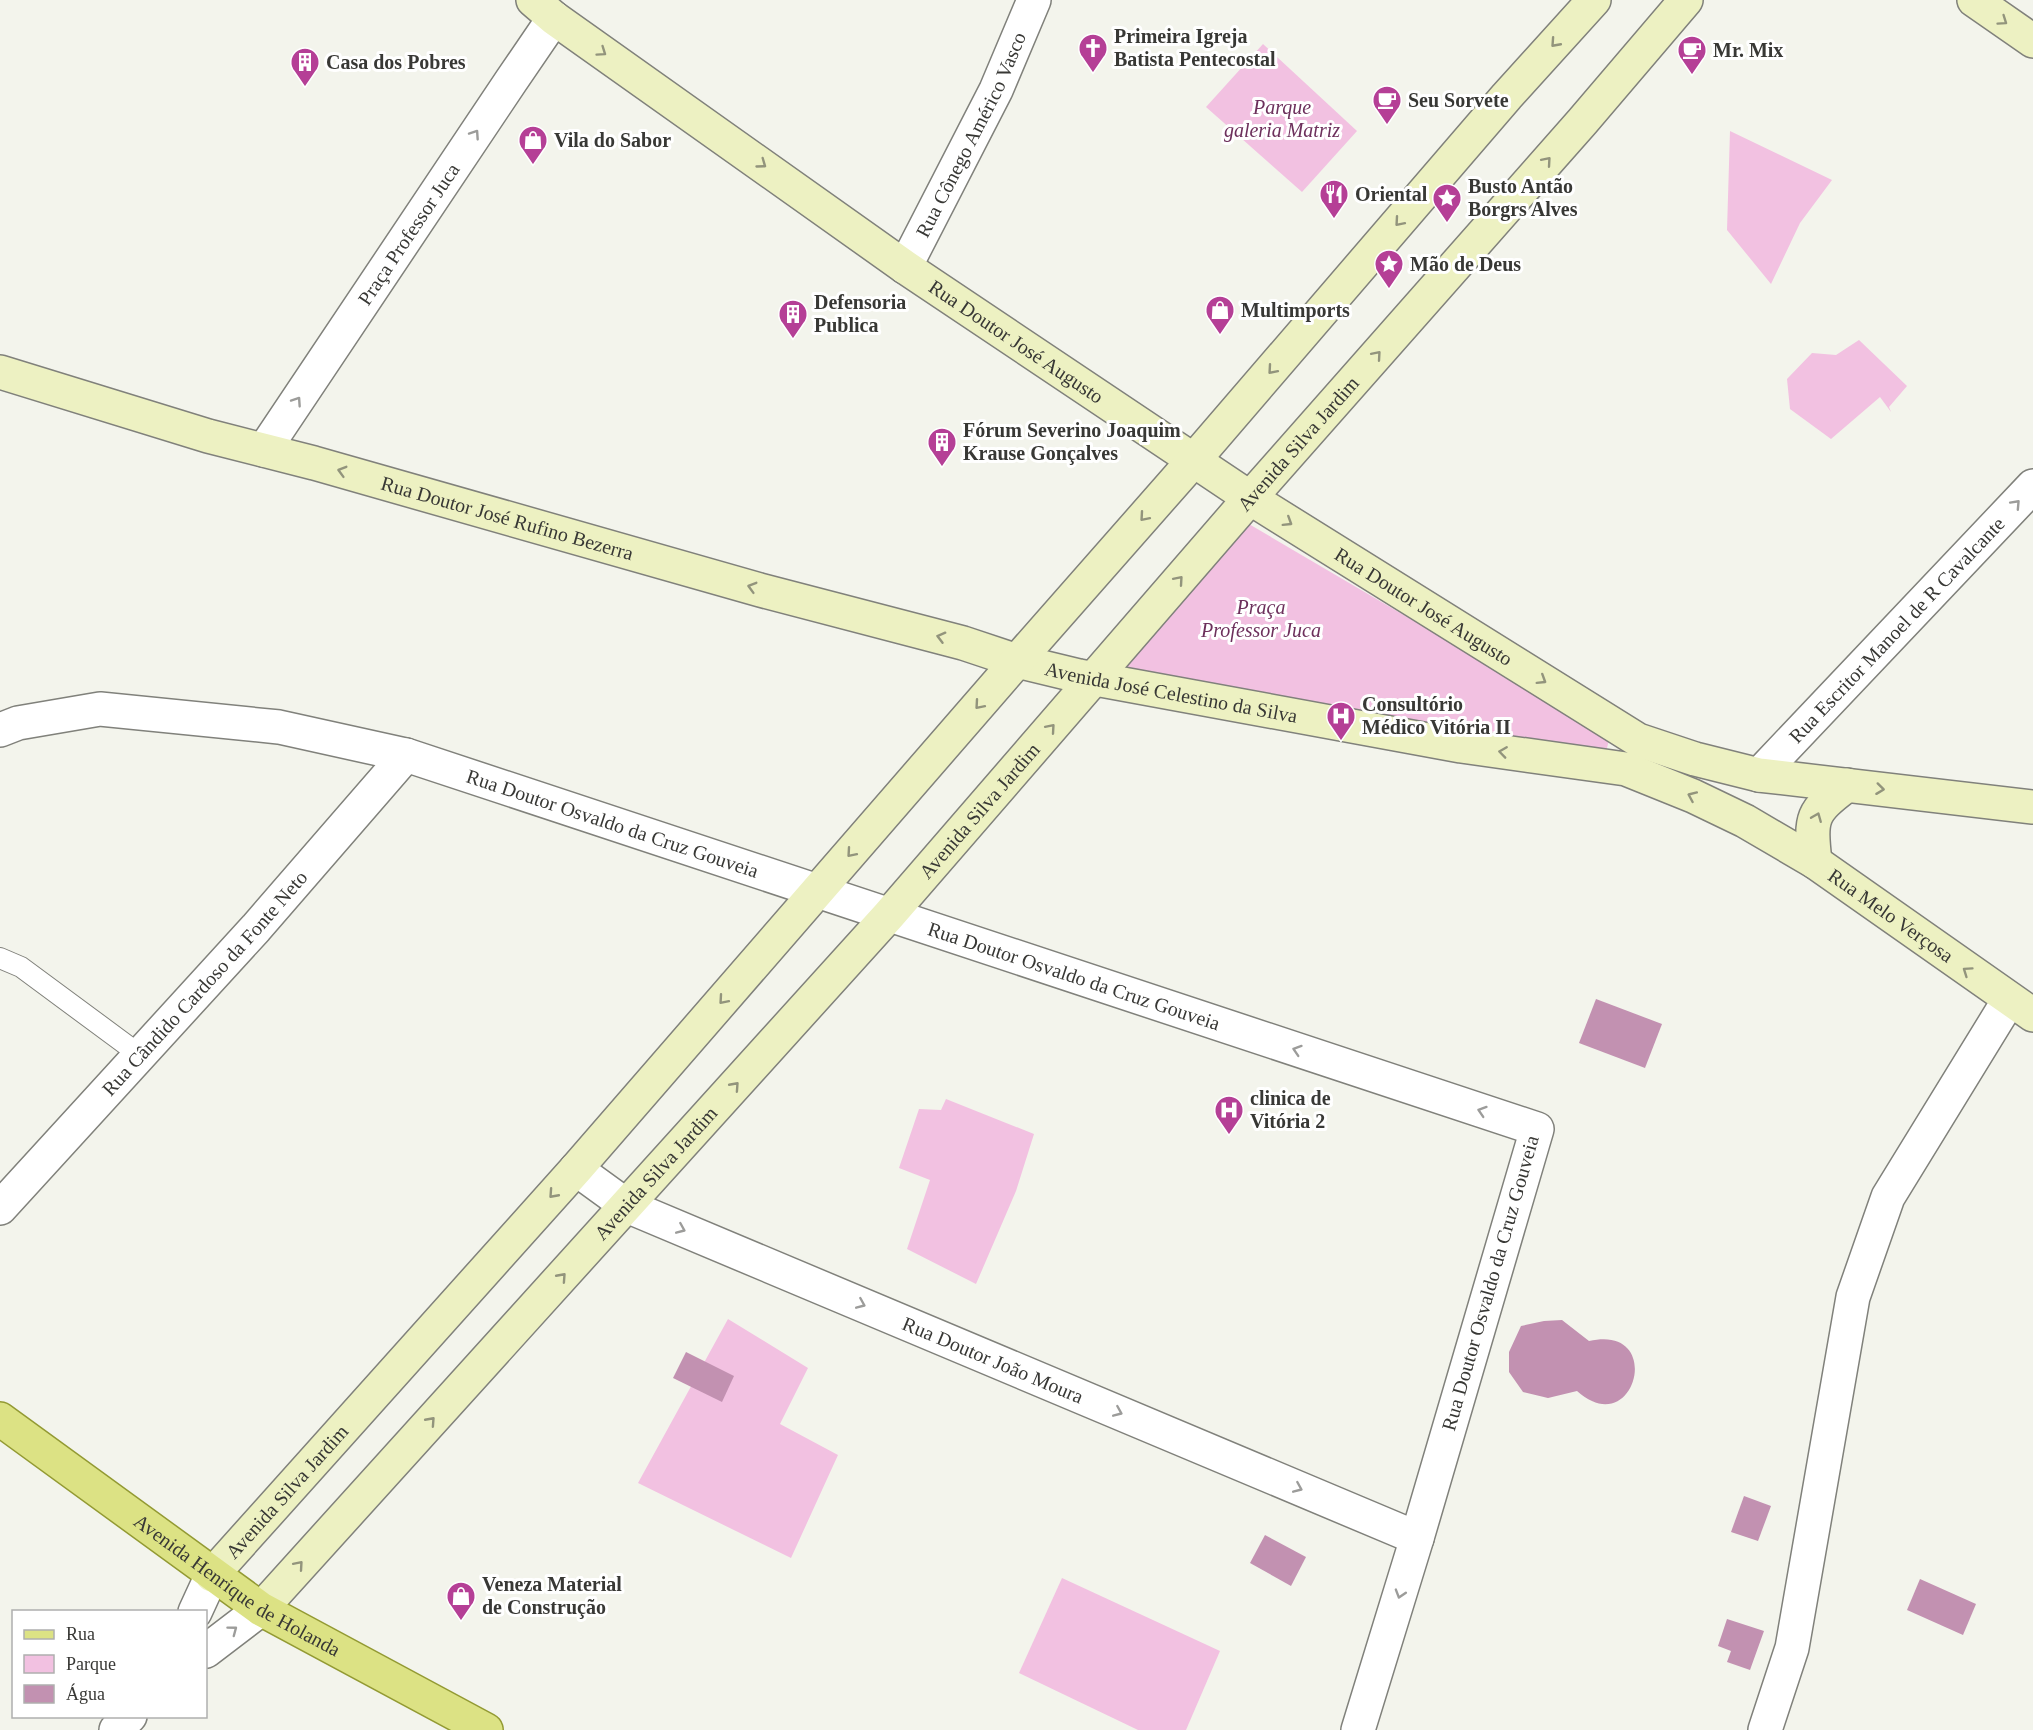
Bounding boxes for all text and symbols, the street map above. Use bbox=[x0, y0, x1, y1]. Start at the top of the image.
one-way arrow bbox=[1997, 14, 2008, 25]
place label: Primeira Igreja Batista Pentecostal bbox=[1114, 25, 1276, 70]
street label: Rua Cônego Américo Vasco bbox=[911, 29, 1030, 241]
church icon: Primeira Igreja Batista Pentecostal bbox=[1077, 32, 1109, 74]
cafe icon: Mr. Mix bbox=[1676, 34, 1708, 76]
one-way arrow bbox=[1551, 37, 1562, 47]
place label: Mr. Mix bbox=[1713, 39, 1783, 61]
one-way arrow bbox=[596, 45, 607, 56]
building icon: Casa dos Pobres bbox=[289, 46, 321, 88]
place label: Casa dos Pobres bbox=[326, 51, 466, 73]
cafe icon: Seu Sorvete bbox=[1371, 84, 1403, 126]
place label: Seu Sorvete bbox=[1408, 89, 1509, 111]
park label: Parque galeria Matriz bbox=[1224, 96, 1340, 142]
shop icon: Vila do Sabor bbox=[517, 124, 549, 166]
place label: Vila do Sabor bbox=[554, 129, 671, 151]
one-way arrow bbox=[468, 130, 479, 141]
one-way arrow bbox=[755, 157, 766, 168]
one-way arrow bbox=[1540, 157, 1551, 168]
street label: Praça Professor Juca bbox=[353, 159, 464, 309]
place label: Busto Antão Borgrs Alves bbox=[1468, 175, 1578, 221]
restaurant icon: Oriental bbox=[1318, 178, 1350, 220]
place icon: Busto Antão Borgrs Alves bbox=[1431, 182, 1463, 224]
place label: Oriental bbox=[1355, 183, 1428, 205]
one-way arrow bbox=[1395, 215, 1406, 226]
place icon: Mão de Deus bbox=[1373, 248, 1405, 290]
place label: Mão de Deus bbox=[1410, 253, 1521, 275]
street label: Rua Doutor José Augusto bbox=[925, 275, 1108, 408]
place label: Defensoria Publica bbox=[814, 291, 906, 336]
shop icon: Multimports bbox=[1204, 294, 1236, 336]
building icon: Defensoria Publica bbox=[777, 298, 809, 340]
place label: Multimports bbox=[1241, 299, 1350, 322]
one-way arrow bbox=[1370, 351, 1381, 362]
one-way arrow bbox=[1268, 363, 1279, 373]
street label: Avenida Silva Jardim bbox=[1233, 372, 1363, 515]
one-way arrow bbox=[289, 397, 300, 408]
place label: Fórum Severino Joaquim Krause Gonçalves bbox=[963, 419, 1181, 465]
building icon: Fórum Severino Joaquim Krause Gonçalves bbox=[926, 426, 958, 468]
one-way arrow bbox=[338, 466, 348, 478]
street label: Rua Doutor José Rufino Bezerra bbox=[379, 472, 636, 564]
one-way arrow bbox=[2009, 500, 2020, 511]
one-way arrow bbox=[1140, 510, 1151, 521]
street label: Rua Escritor Manoel de R Cavalcante bbox=[1784, 512, 2009, 747]
one-way arrow bbox=[1282, 514, 1292, 526]
street label: Rua Doutor José Augusto bbox=[1331, 543, 1517, 670]
one-way arrow bbox=[1172, 576, 1183, 587]
one-way arrow bbox=[747, 582, 757, 595]
park label: Praça Professor Juca bbox=[1200, 596, 1321, 642]
one-way arrow bbox=[936, 632, 947, 644]
street label: Avenida José Celestino da Silva bbox=[1043, 657, 1299, 727]
one-way arrow bbox=[1536, 673, 1546, 685]
place label: Consultório Médico Vitória II bbox=[1362, 693, 1511, 738]
one-way arrow bbox=[975, 698, 986, 709]
hospital icon: Consultório Médico Vitória II bbox=[1325, 700, 1357, 742]
one-way arrow bbox=[1044, 724, 1055, 735]
street label: Avenida Silva Jardim bbox=[915, 738, 1044, 883]
one-way arrow bbox=[1499, 747, 1508, 759]
street label: Rua Doutor Osvaldo da Cruz Gouveia bbox=[464, 765, 761, 882]
one-way arrow bbox=[1876, 782, 1885, 794]
one-way arrow bbox=[1687, 791, 1698, 803]
one-way arrow bbox=[1809, 813, 1822, 823]
one-way arrow bbox=[847, 846, 858, 857]
street label: Rua Melo Verçosa bbox=[1824, 864, 1958, 967]
street label: Rua Cândido Cardoso da Fonte Neto bbox=[97, 866, 312, 1100]
street label: Rua Doutor Osvaldo da Cruz Gouveia bbox=[925, 917, 1223, 1034]
one-way arrow bbox=[1963, 967, 1974, 978]
one-way arrow bbox=[719, 993, 730, 1004]
one-way arrow bbox=[1292, 1044, 1303, 1057]
one-way arrow bbox=[728, 1082, 739, 1092]
place label: clinica de Vitória 2 bbox=[1250, 1087, 1331, 1132]
hospital icon: clinica de Vitória 2 bbox=[1213, 1094, 1245, 1136]
street label: Avenida Silva Jardim bbox=[590, 1102, 722, 1244]
one-way arrow bbox=[1477, 1106, 1488, 1118]
street label: Rua Doutor Osvaldo da Cruz Gouveia bbox=[1437, 1133, 1543, 1433]
one-way arrow bbox=[549, 1187, 560, 1198]
one-way arrow bbox=[675, 1221, 686, 1233]
one-way arrow bbox=[555, 1273, 566, 1284]
one-way arrow bbox=[855, 1297, 866, 1309]
street label: Rua Doutor João Moura bbox=[899, 1312, 1087, 1408]
one-way arrow bbox=[1112, 1405, 1123, 1417]
one-way arrow bbox=[423, 1417, 434, 1428]
street label: Avenida Silva Jardim bbox=[221, 1420, 353, 1563]
one-way arrow bbox=[1292, 1481, 1303, 1493]
street label: Avenida Henrique de Holanda bbox=[130, 1509, 344, 1661]
one-way arrow bbox=[292, 1561, 303, 1572]
place label: Veneza Material de Construção bbox=[482, 1573, 622, 1619]
shop icon: Veneza Material de Construção bbox=[445, 1580, 477, 1622]
one-way arrow bbox=[1395, 1588, 1407, 1599]
legend bbox=[12, 1610, 207, 1718]
text: Rua bbox=[66, 1624, 95, 1644]
one-way arrow bbox=[226, 1627, 237, 1638]
text: Parque bbox=[66, 1654, 116, 1674]
text: Água bbox=[66, 1683, 105, 1704]

